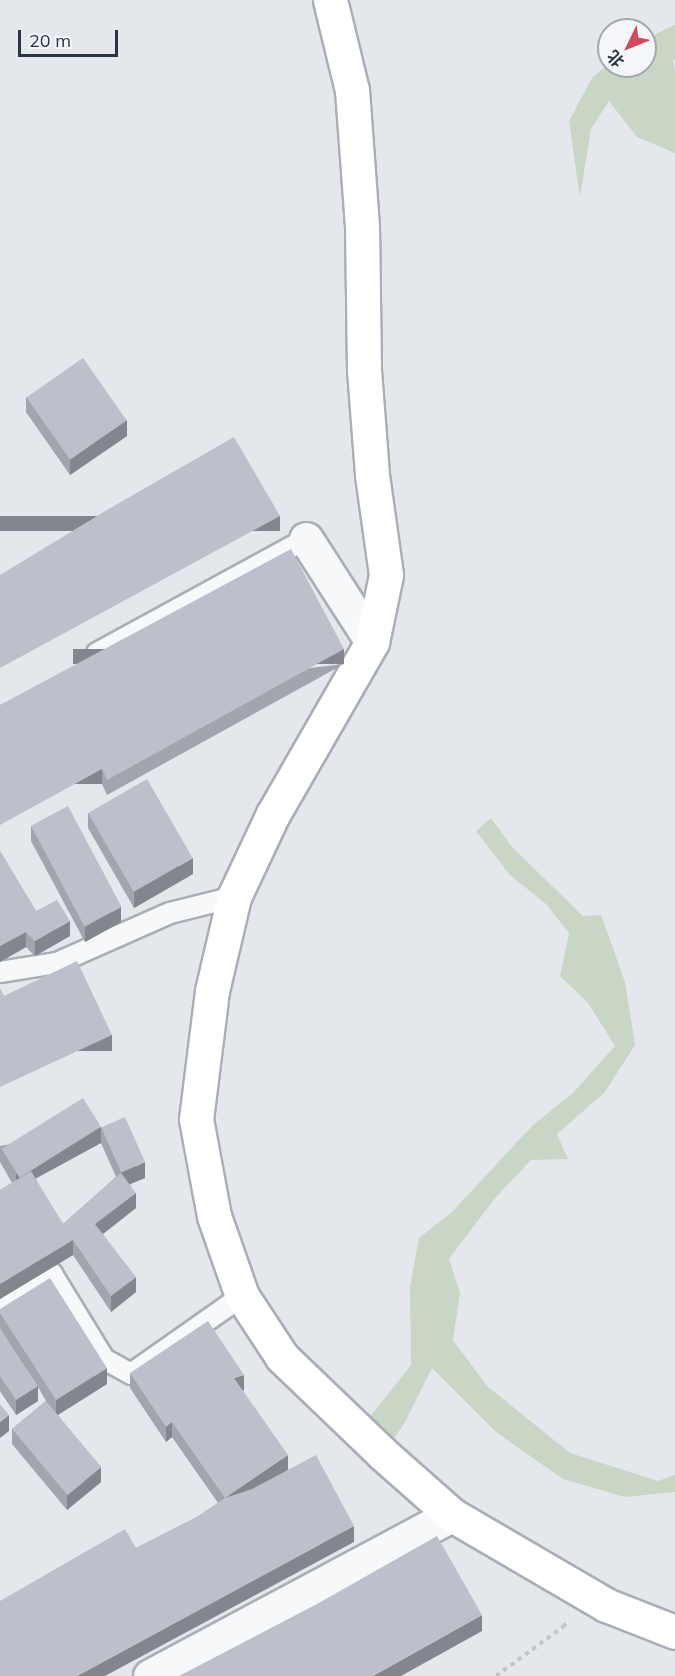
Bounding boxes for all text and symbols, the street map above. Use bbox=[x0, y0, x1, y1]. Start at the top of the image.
scale bar bbox=[21, 18, 122, 56]
north arrow bbox=[597, 18, 657, 78]
text: 20 m bbox=[29, 29, 71, 52]
text: 北 bbox=[603, 46, 628, 72]

